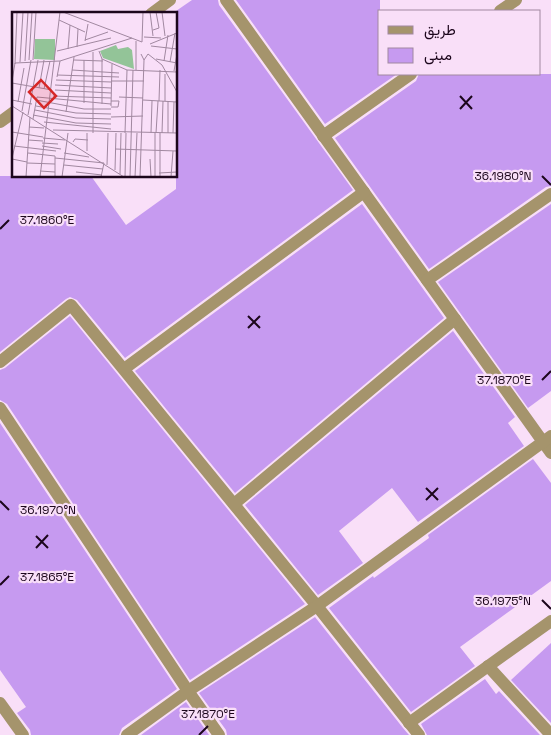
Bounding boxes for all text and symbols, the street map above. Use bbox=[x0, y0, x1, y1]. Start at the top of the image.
legend bbox=[378, 10, 541, 75]
inset map bbox=[12, 12, 178, 178]
text: طريق bbox=[424, 20, 456, 40]
text: مبنى bbox=[424, 45, 452, 65]
text: 36.1980°N bbox=[474, 168, 532, 184]
text: 37.1860°E bbox=[20, 212, 75, 228]
text: 37.1870°E bbox=[477, 372, 531, 388]
text: 36.1970°N bbox=[20, 502, 76, 518]
text: 37.1865°E bbox=[20, 569, 74, 585]
text: 36.1975°N bbox=[475, 593, 531, 609]
text: 37.1870°E bbox=[181, 706, 235, 722]

